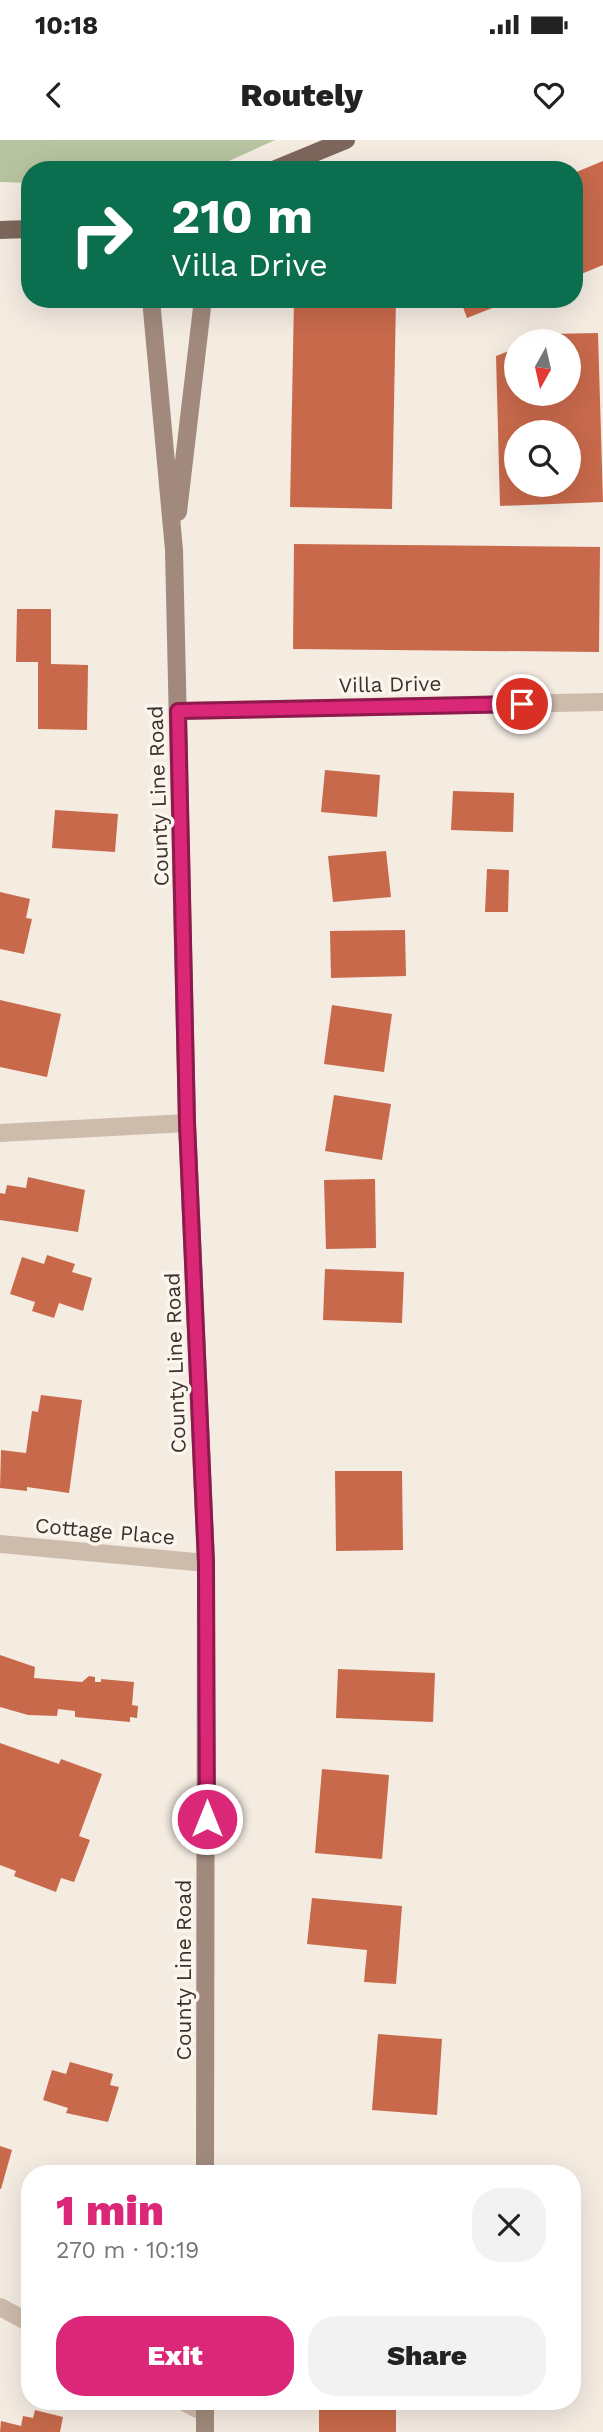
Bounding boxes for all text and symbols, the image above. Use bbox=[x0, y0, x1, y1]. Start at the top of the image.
text: 10:18 bbox=[35, 10, 98, 40]
icon: back bbox=[35, 76, 73, 114]
text: Routely bbox=[240, 76, 363, 114]
icon: heart bbox=[530, 76, 568, 114]
text: 210 m bbox=[171, 187, 313, 245]
icon: right bbox=[56, 189, 147, 280]
text: Villa Drive bbox=[171, 246, 328, 284]
north arrow bbox=[504, 329, 581, 406]
map controls bbox=[504, 329, 581, 497]
button: search bbox=[504, 420, 581, 497]
street label: Villa Drive bbox=[338, 671, 442, 697]
pin bbox=[492, 674, 552, 734]
icon: arrive bbox=[503, 685, 541, 723]
street label: County Line Road bbox=[142, 705, 174, 887]
street label: County Line Road bbox=[159, 1272, 191, 1454]
street label: Cottage Place bbox=[34, 1512, 176, 1550]
position arrow bbox=[170, 1782, 244, 1856]
street label: County Line Road bbox=[171, 1880, 196, 2060]
text: 1 min bbox=[56, 2186, 164, 2235]
button: close bbox=[472, 2188, 546, 2262]
text: 270 m · 10:19 bbox=[56, 2237, 199, 2264]
button: Exit bbox=[56, 2316, 294, 2396]
button: Share bbox=[308, 2316, 546, 2396]

